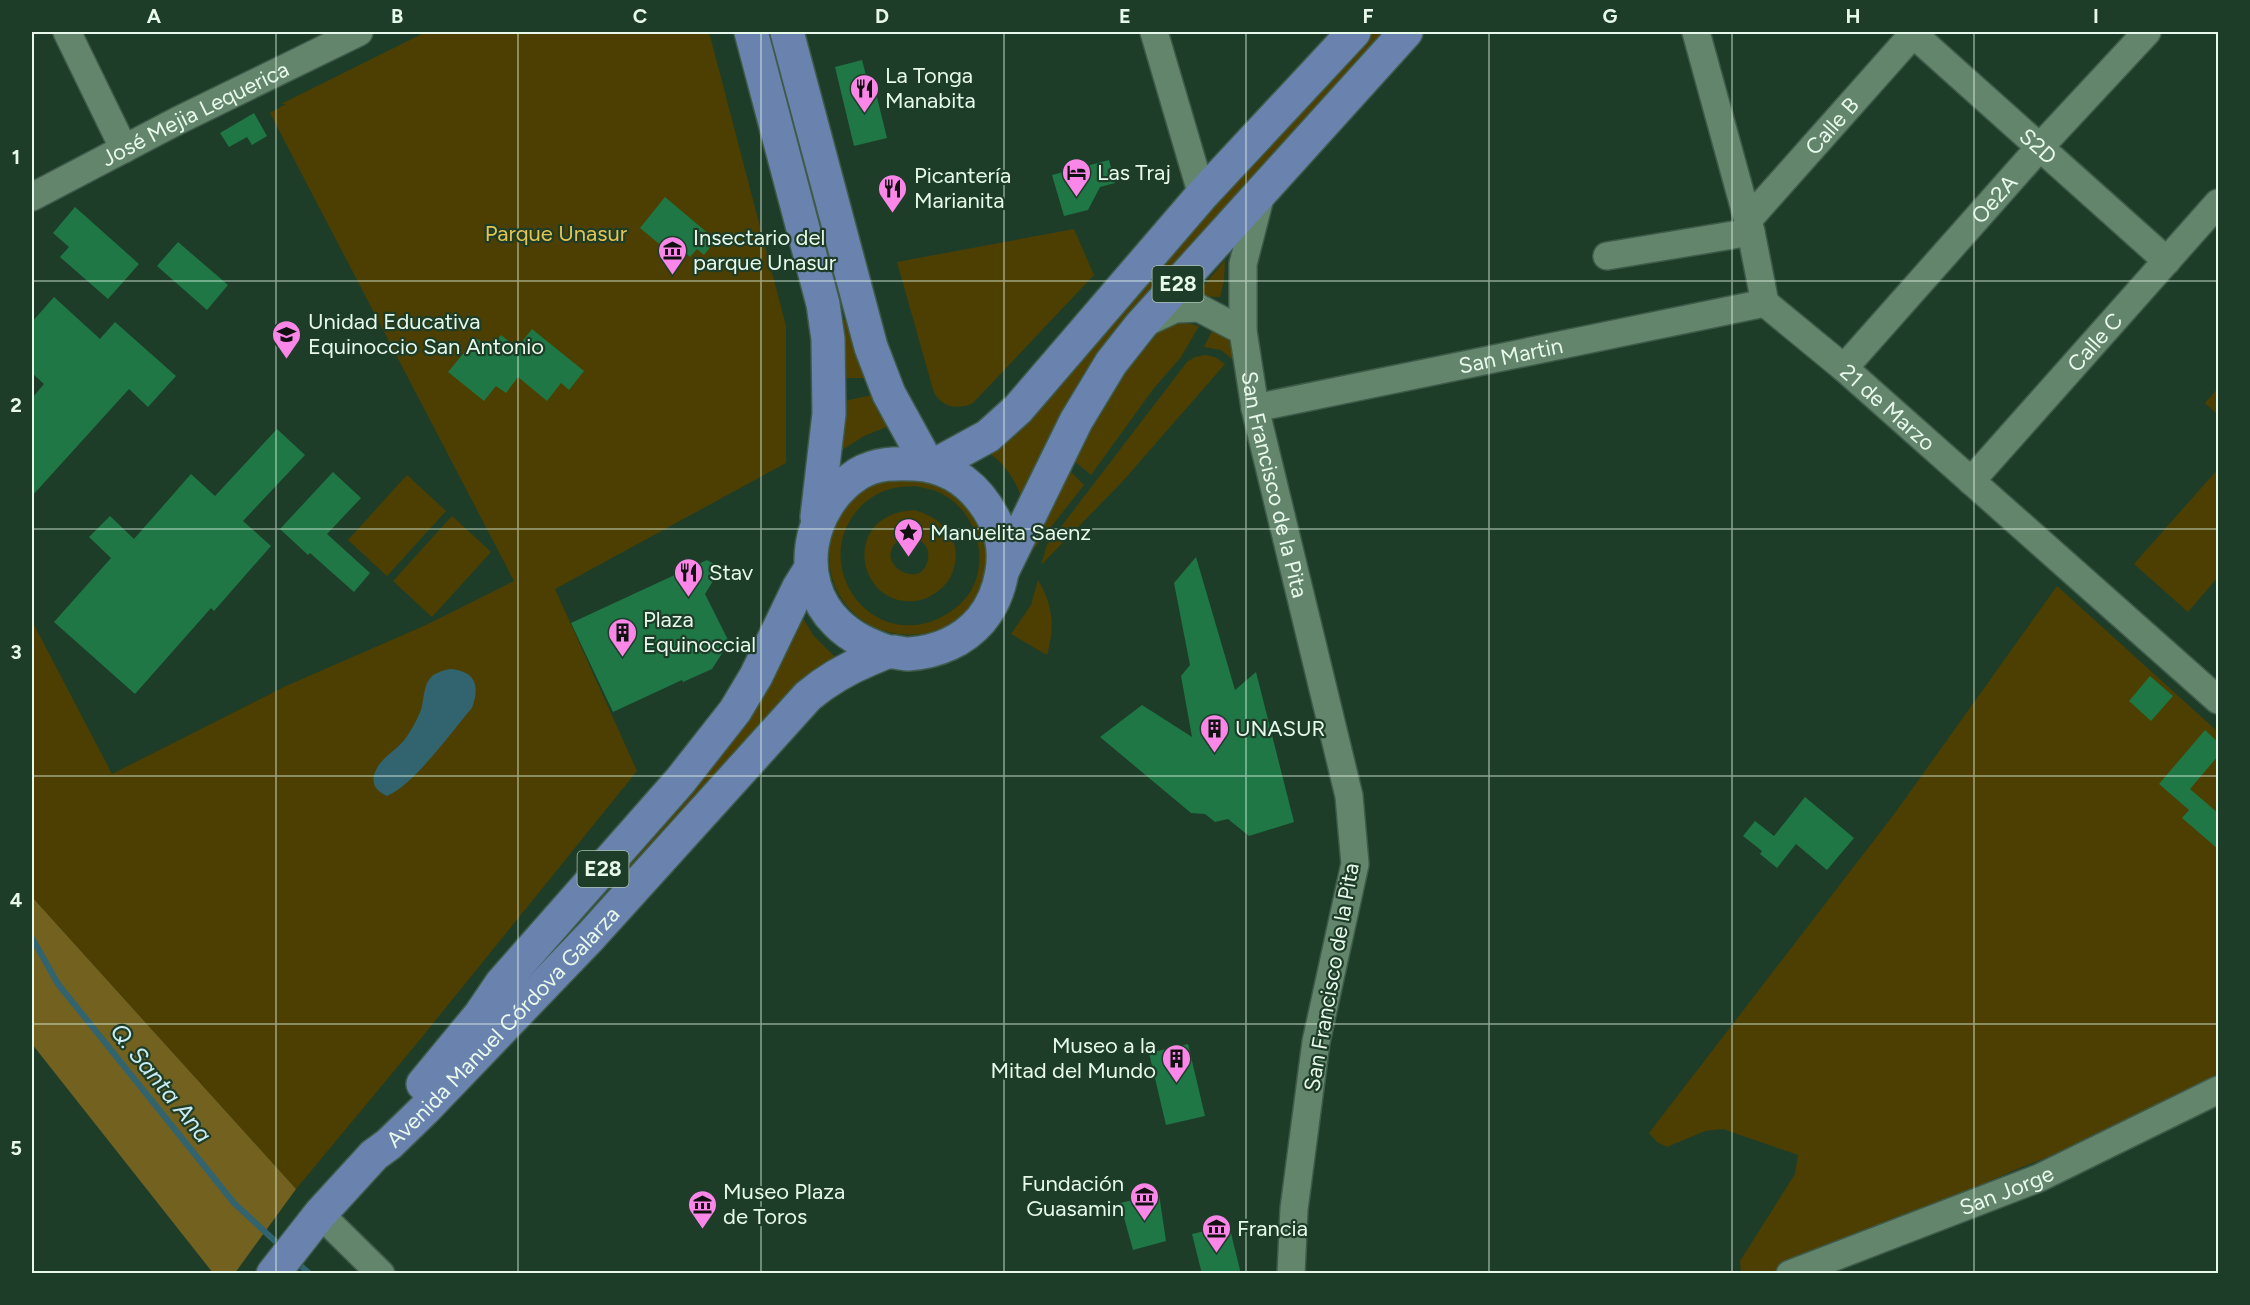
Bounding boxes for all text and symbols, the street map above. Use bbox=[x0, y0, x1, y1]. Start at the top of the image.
text: A bbox=[147, 4, 162, 28]
text: B bbox=[391, 4, 403, 28]
text: C bbox=[633, 4, 647, 28]
text: D bbox=[875, 4, 889, 28]
text: E bbox=[1119, 4, 1131, 28]
text: F bbox=[1362, 4, 1374, 28]
text: G bbox=[1603, 4, 1618, 28]
text: H bbox=[1846, 4, 1861, 28]
text: I bbox=[2093, 4, 2099, 28]
street label: José Mejia Lequerica bbox=[97, 56, 293, 172]
place label: La Tonga Manabita bbox=[885, 62, 976, 114]
restaurant icon: La Tonga Manabita bbox=[848, 72, 880, 114]
street label: Calle B bbox=[1799, 92, 1865, 160]
street label: S2D bbox=[2014, 123, 2062, 170]
text: 1 bbox=[12, 145, 20, 169]
hotel icon: Las Traj bbox=[1060, 156, 1092, 198]
place label: Las Traj bbox=[1097, 159, 1171, 186]
place label: Picantería Marianita bbox=[914, 162, 1011, 214]
street label: Oe2A bbox=[1966, 169, 2023, 229]
restaurant icon: Picantería Marianita bbox=[877, 172, 909, 214]
park label: Parque Unasur bbox=[485, 220, 628, 247]
place label: Insectario del parque Unasur bbox=[693, 224, 837, 276]
museum icon: Insectario del parque Unasur bbox=[656, 234, 688, 276]
road number: E28 bbox=[1152, 266, 1204, 302]
street label: Calle C bbox=[2062, 307, 2128, 377]
place label: Unidad Educativa Equinoccio San Antonio bbox=[308, 308, 544, 360]
school or university icon: Unidad Educativa Equinoccio San Antonio bbox=[271, 318, 303, 360]
street label: San Martin bbox=[1456, 332, 1565, 380]
street label: 21 de Marzo bbox=[1835, 358, 1941, 457]
street label: San Francisco de la Pita bbox=[1235, 369, 1313, 601]
text: 2 bbox=[10, 393, 22, 417]
place icon: Manuelita Saenz bbox=[893, 516, 925, 558]
place label: Manuelita Saenz bbox=[930, 519, 1091, 546]
restaurant icon: Stav bbox=[672, 556, 704, 598]
place label: Stav bbox=[709, 559, 754, 586]
place label: Plaza Equinoccial bbox=[643, 606, 756, 658]
building icon: Plaza Equinoccial bbox=[606, 616, 638, 658]
text: 3 bbox=[10, 640, 22, 664]
building icon: UNASUR bbox=[1198, 712, 1230, 754]
place label: UNASUR bbox=[1235, 715, 1325, 742]
road number: E28 bbox=[578, 851, 628, 887]
street label: San Francisco de la Pita bbox=[1298, 861, 1365, 1093]
text: 4 bbox=[10, 888, 23, 912]
street label: Avenida Manuel Córdova Galarza bbox=[381, 901, 625, 1153]
water label: Q. Santa Ana bbox=[105, 1017, 218, 1148]
place label: Museo a la Mitad del Mundo bbox=[990, 1032, 1156, 1084]
building icon: Museo a la Mitad del Mundo bbox=[1161, 1042, 1193, 1084]
text: 5 bbox=[10, 1136, 22, 1160]
street label: San Jorge bbox=[1956, 1160, 2058, 1221]
place label: Fundación Guasamin bbox=[1022, 1170, 1124, 1222]
place label: Museo Plaza de Toros bbox=[723, 1178, 845, 1230]
museum icon: Fundación Guasamin bbox=[1129, 1180, 1161, 1222]
museum icon: Museo Plaza de Toros bbox=[686, 1188, 718, 1230]
museum icon: Francia bbox=[1200, 1212, 1232, 1254]
place label: Francia bbox=[1237, 1215, 1308, 1242]

